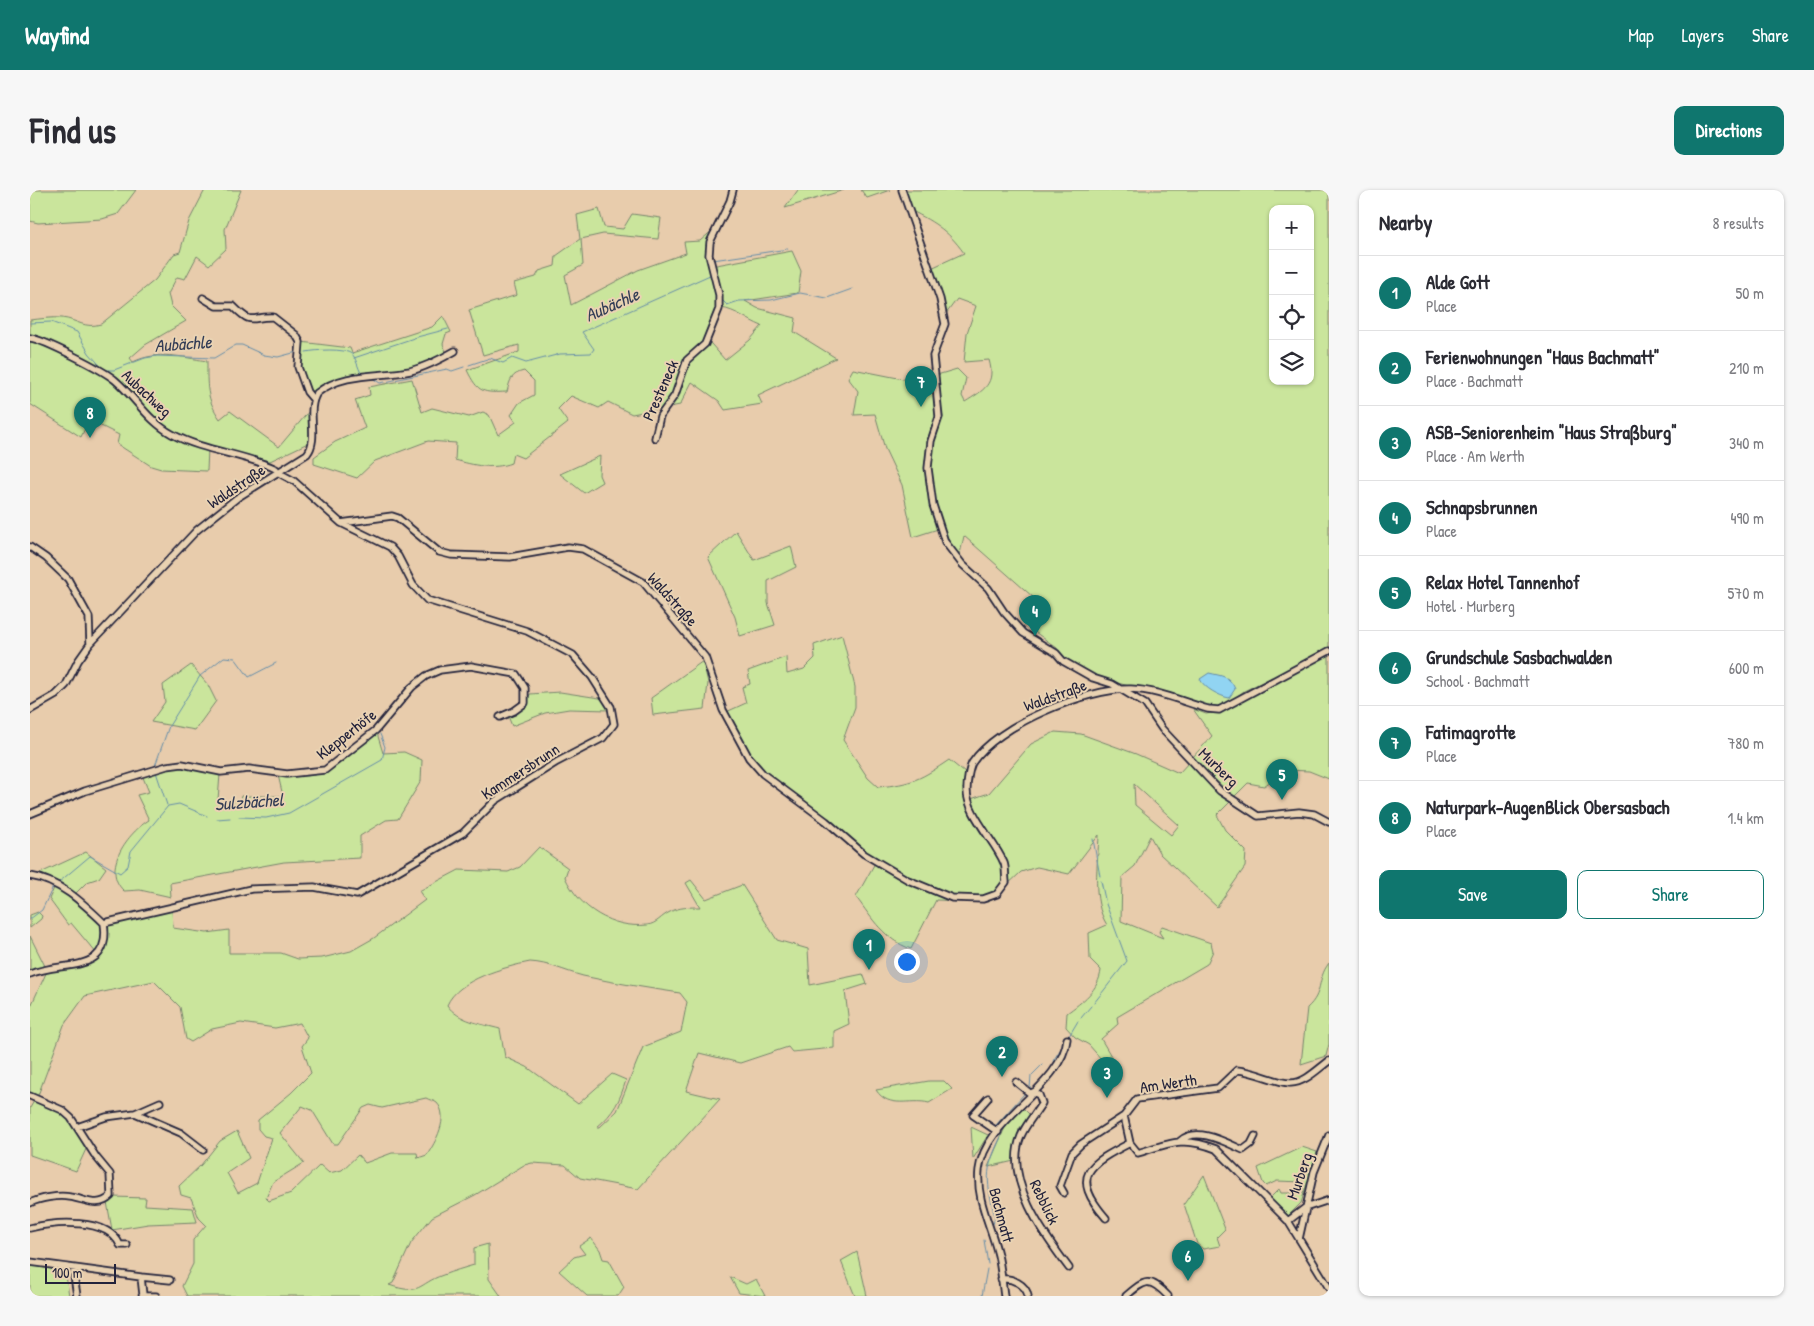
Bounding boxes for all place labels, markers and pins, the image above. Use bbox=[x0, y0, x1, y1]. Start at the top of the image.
pin: 7 bbox=[905, 366, 937, 407]
pin: 8 bbox=[74, 397, 106, 438]
pin: 4 bbox=[1019, 595, 1051, 636]
pin: 5 bbox=[1266, 759, 1298, 800]
pin: 1 bbox=[853, 929, 885, 970]
pin: 2 bbox=[986, 1036, 1018, 1077]
pin: 3 bbox=[1091, 1057, 1123, 1098]
pin: 6 bbox=[1172, 1240, 1204, 1281]

